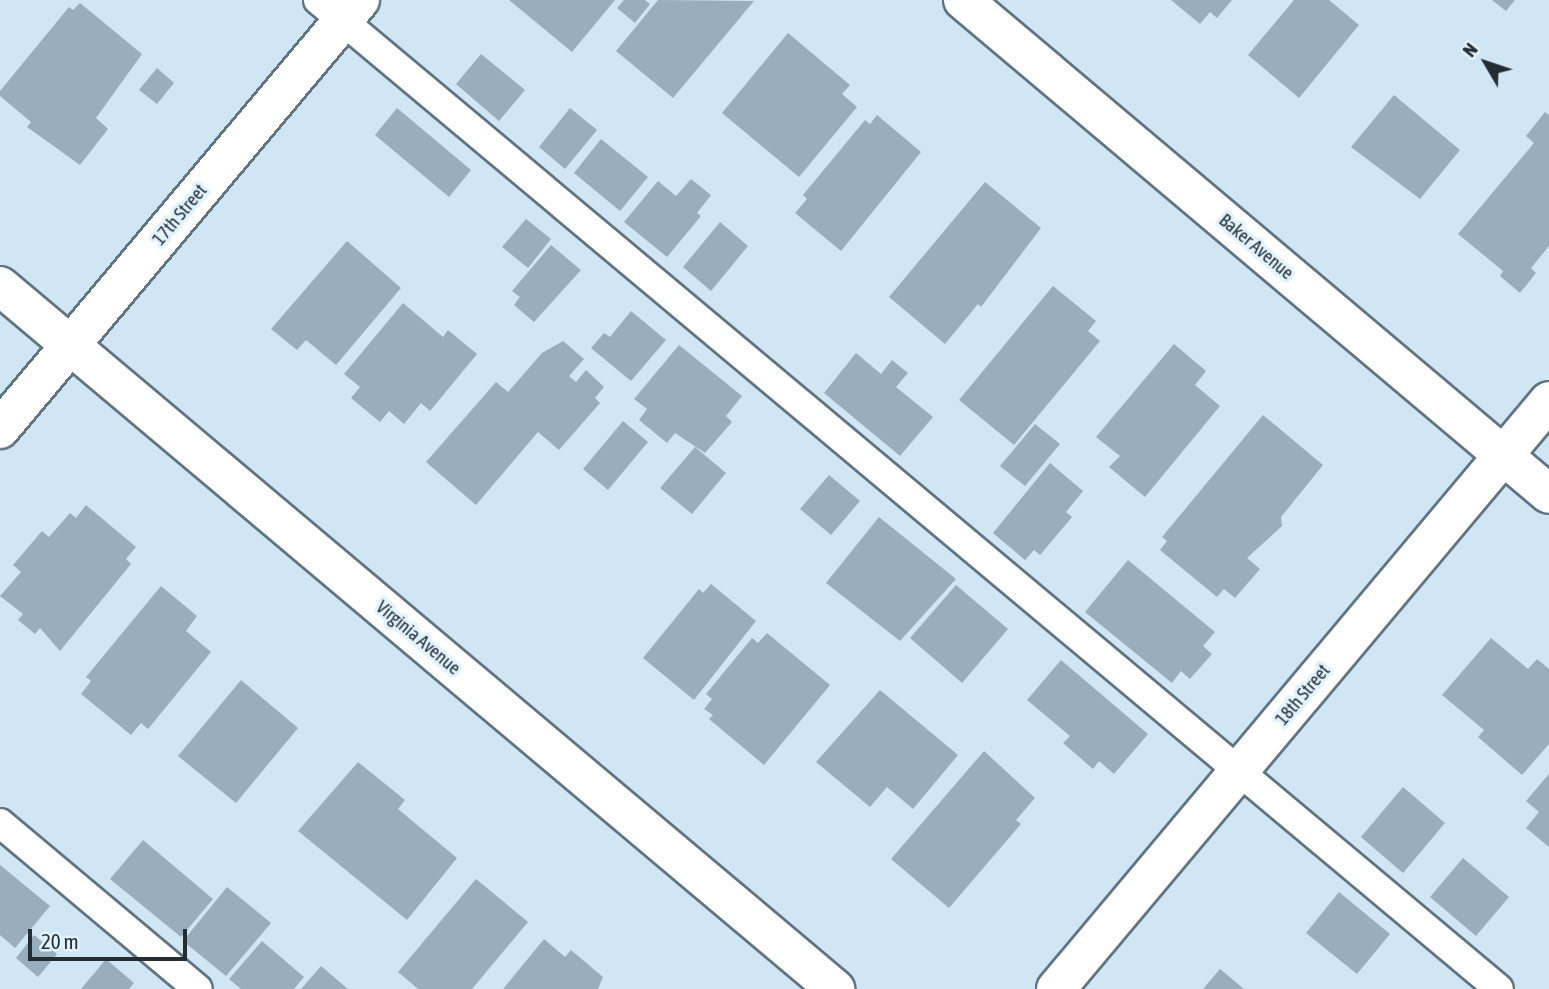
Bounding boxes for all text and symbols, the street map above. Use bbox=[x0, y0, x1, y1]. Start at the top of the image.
north arrow bbox=[1451, 28, 1521, 98]
text: N bbox=[1458, 39, 1482, 61]
street label: 17th Street bbox=[148, 180, 212, 250]
street label: Baker Avenue bbox=[1214, 210, 1298, 284]
street label: Virginia Avenue bbox=[372, 597, 464, 679]
street label: 18th Street bbox=[1271, 660, 1335, 730]
scale bar bbox=[32, 916, 191, 960]
text: 20 m bbox=[41, 929, 79, 953]

